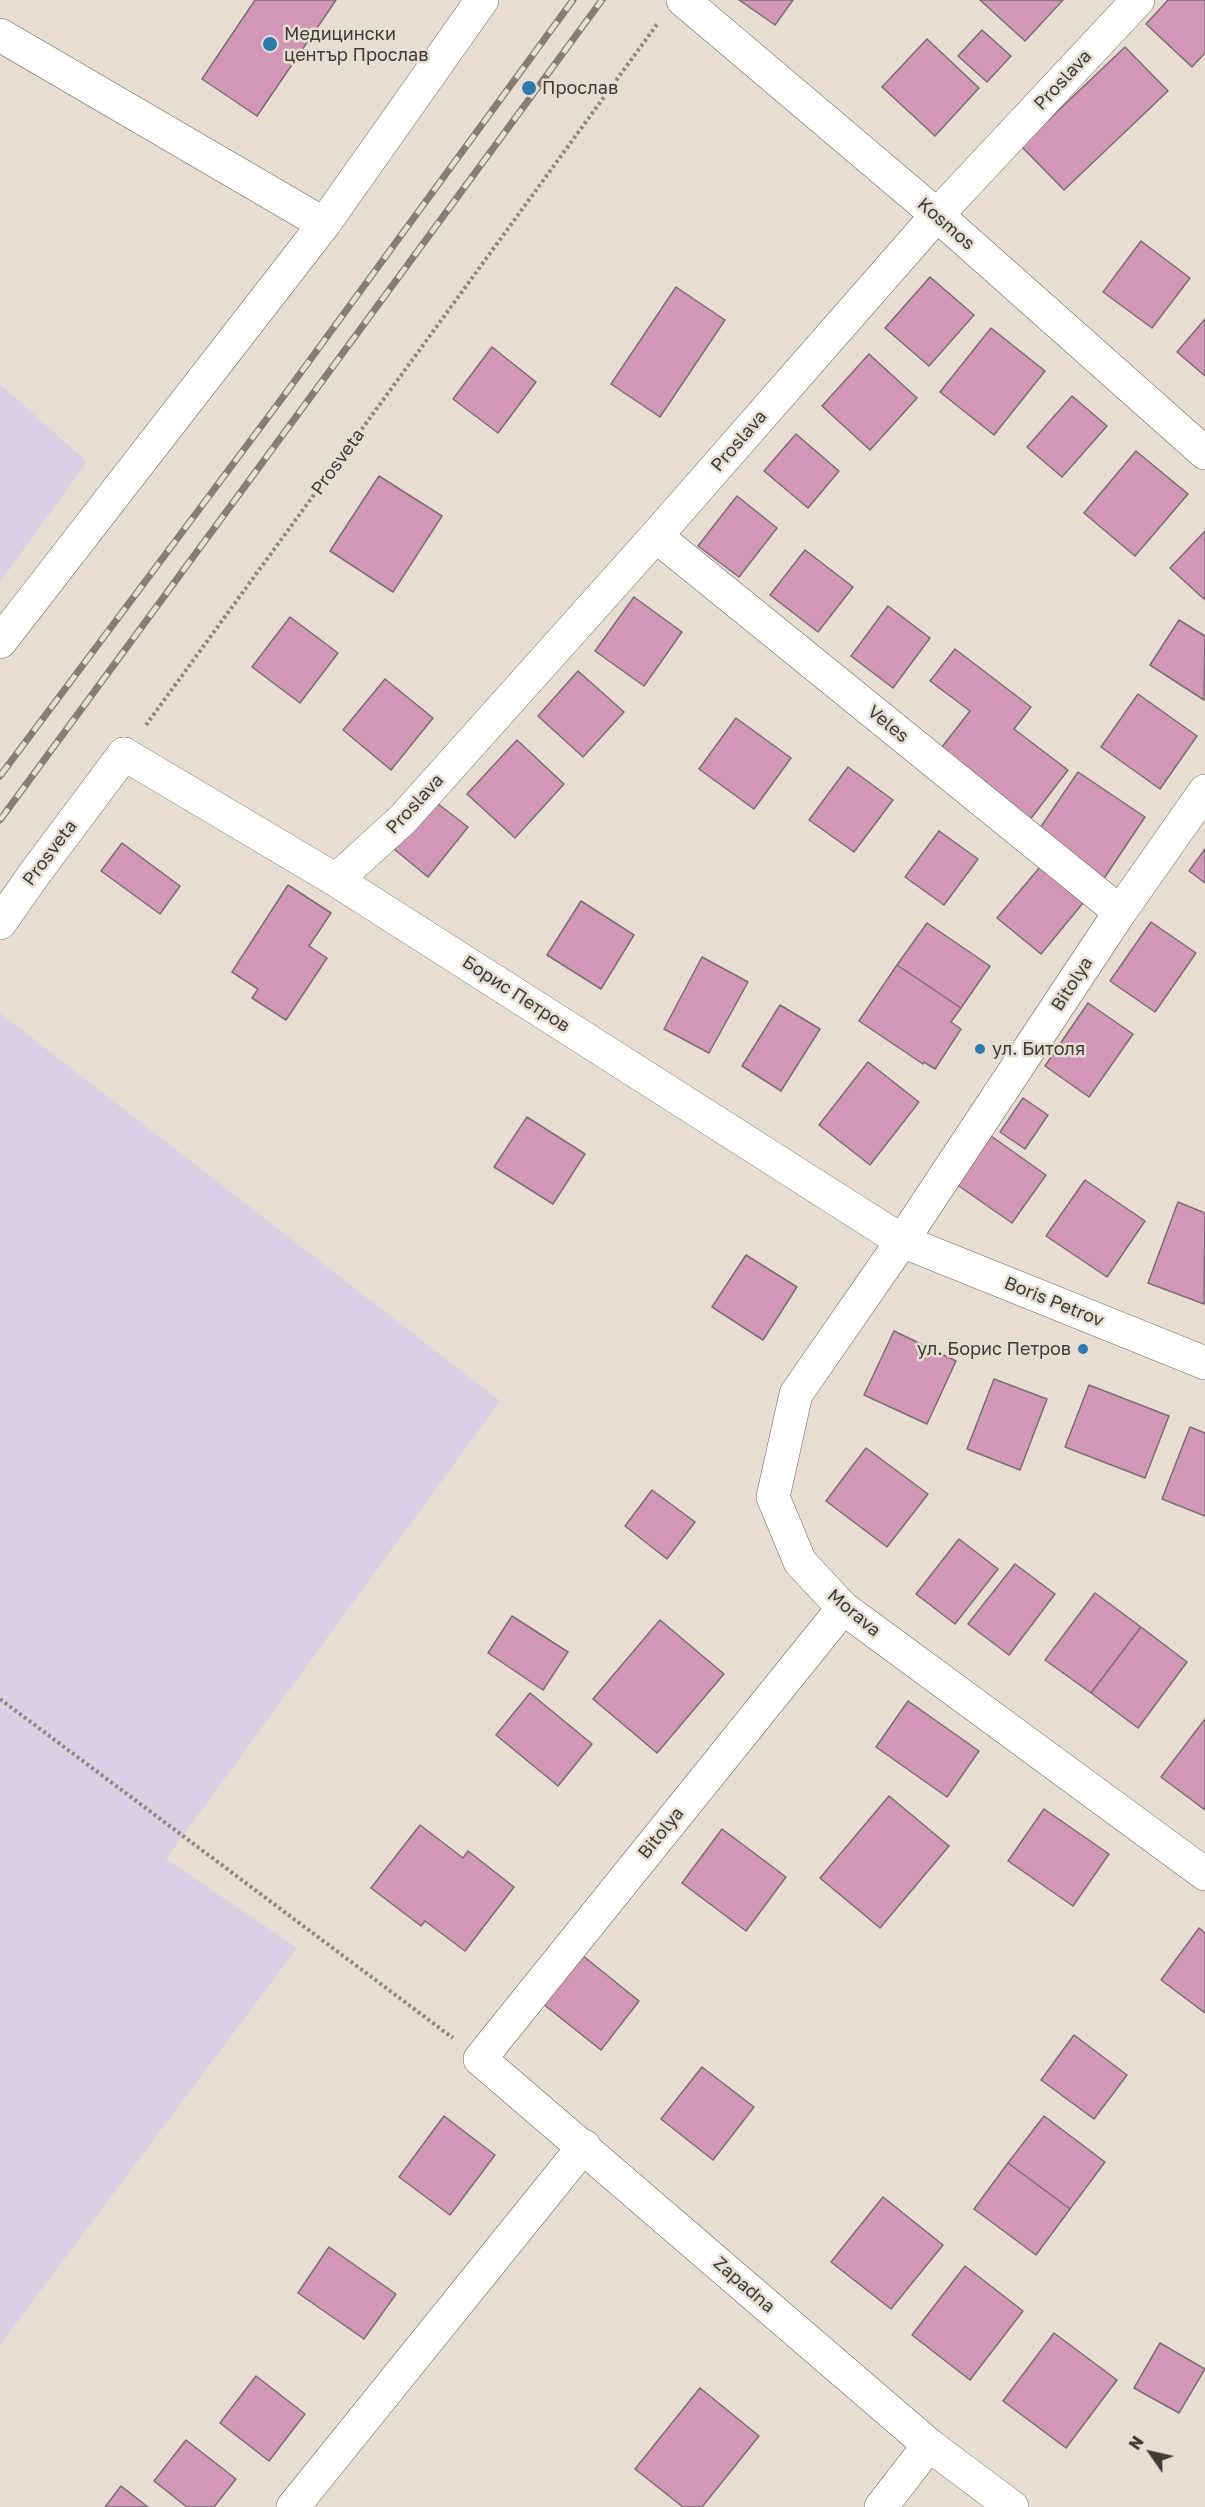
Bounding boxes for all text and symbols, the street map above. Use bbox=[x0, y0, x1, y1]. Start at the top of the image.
place label: Медицински център Прослав bbox=[284, 23, 428, 66]
marker: Медицински център Прослав bbox=[261, 35, 279, 53]
street label: Proslava bbox=[1030, 45, 1096, 115]
place label: Прослав bbox=[542, 77, 618, 99]
marker: Прослав bbox=[520, 79, 538, 97]
street label: Kosmos bbox=[913, 193, 979, 255]
street label: Proslava bbox=[706, 406, 772, 476]
street label: Prosveta bbox=[307, 425, 369, 499]
street label: Veles bbox=[863, 701, 913, 747]
street label: Proslava bbox=[382, 769, 448, 839]
street label: Prosveta bbox=[18, 816, 82, 890]
street label: Борис Петров bbox=[458, 951, 574, 1037]
street label: Bitolya bbox=[1047, 953, 1097, 1015]
place label: ул. Битоля bbox=[992, 1038, 1085, 1060]
marker: ул. Битоля bbox=[973, 1042, 987, 1056]
street label: Boris Petrov bbox=[1001, 1272, 1107, 1332]
place label: ул. Борис Петров bbox=[917, 1338, 1071, 1360]
marker: ул. Борис Петров bbox=[1076, 1342, 1090, 1356]
street label: Morava bbox=[823, 1585, 885, 1641]
street label: Bitolya bbox=[634, 1803, 688, 1863]
street label: Zapadna bbox=[709, 2252, 779, 2318]
north arrow bbox=[1121, 2423, 1181, 2483]
text: N bbox=[1124, 2432, 1148, 2454]

